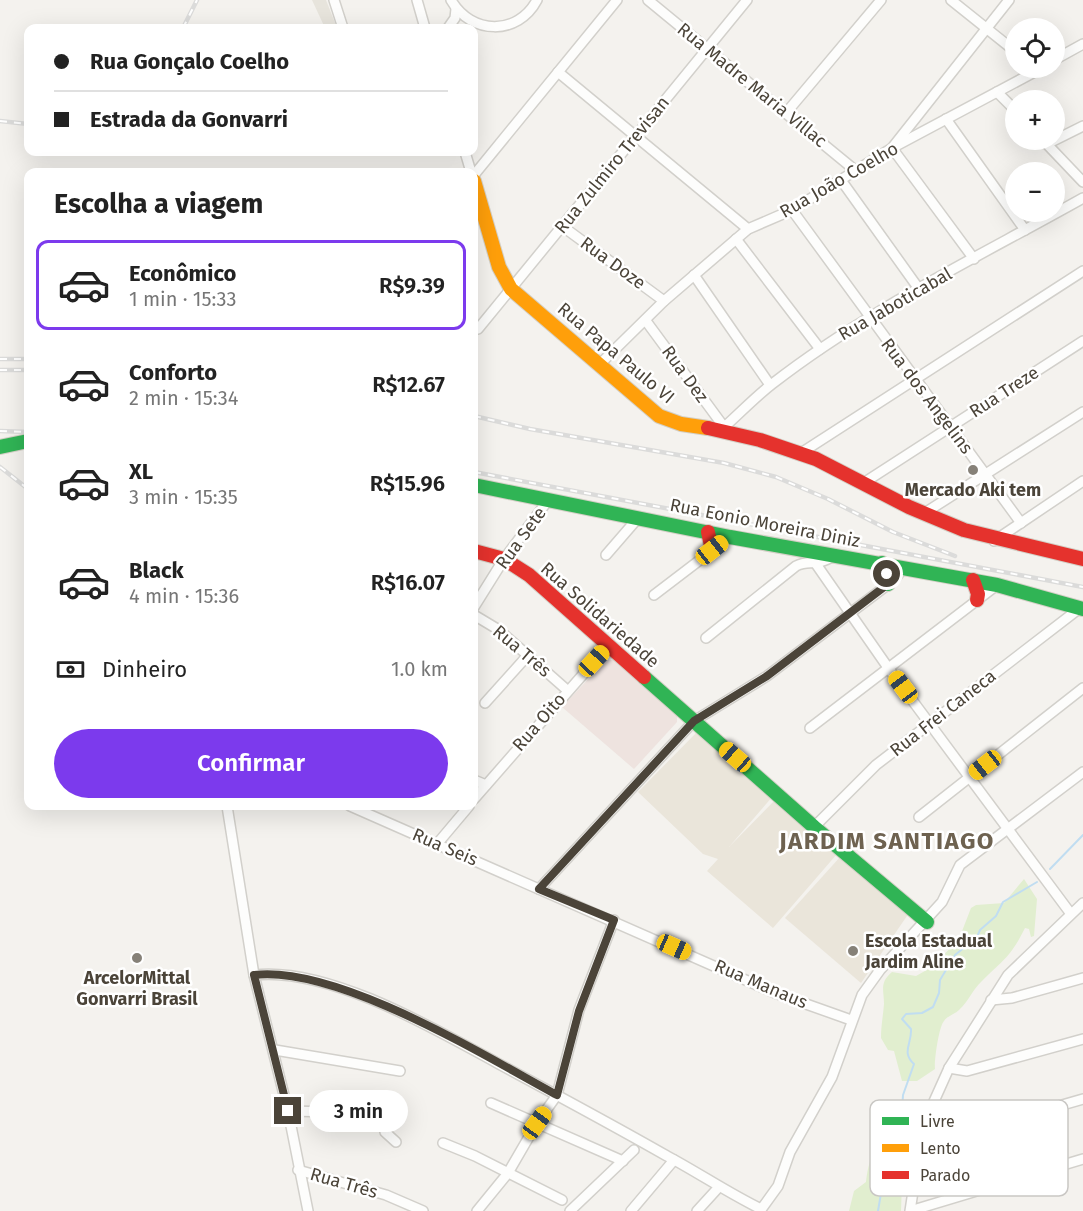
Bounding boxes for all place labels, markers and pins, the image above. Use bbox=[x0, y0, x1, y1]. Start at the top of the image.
marker: Mercado Aki tem bbox=[966, 463, 980, 477]
place label: Mercado Aki tem bbox=[905, 479, 1041, 501]
place label: Escola Estadual Jardim Aline bbox=[864, 930, 993, 973]
marker: Escola Estadual Jardim Aline bbox=[846, 944, 860, 958]
marker: ArcelorMittal Gonvarri Brasil bbox=[130, 951, 144, 965]
place label: ArcelorMittal Gonvarri Brasil bbox=[76, 967, 198, 1010]

